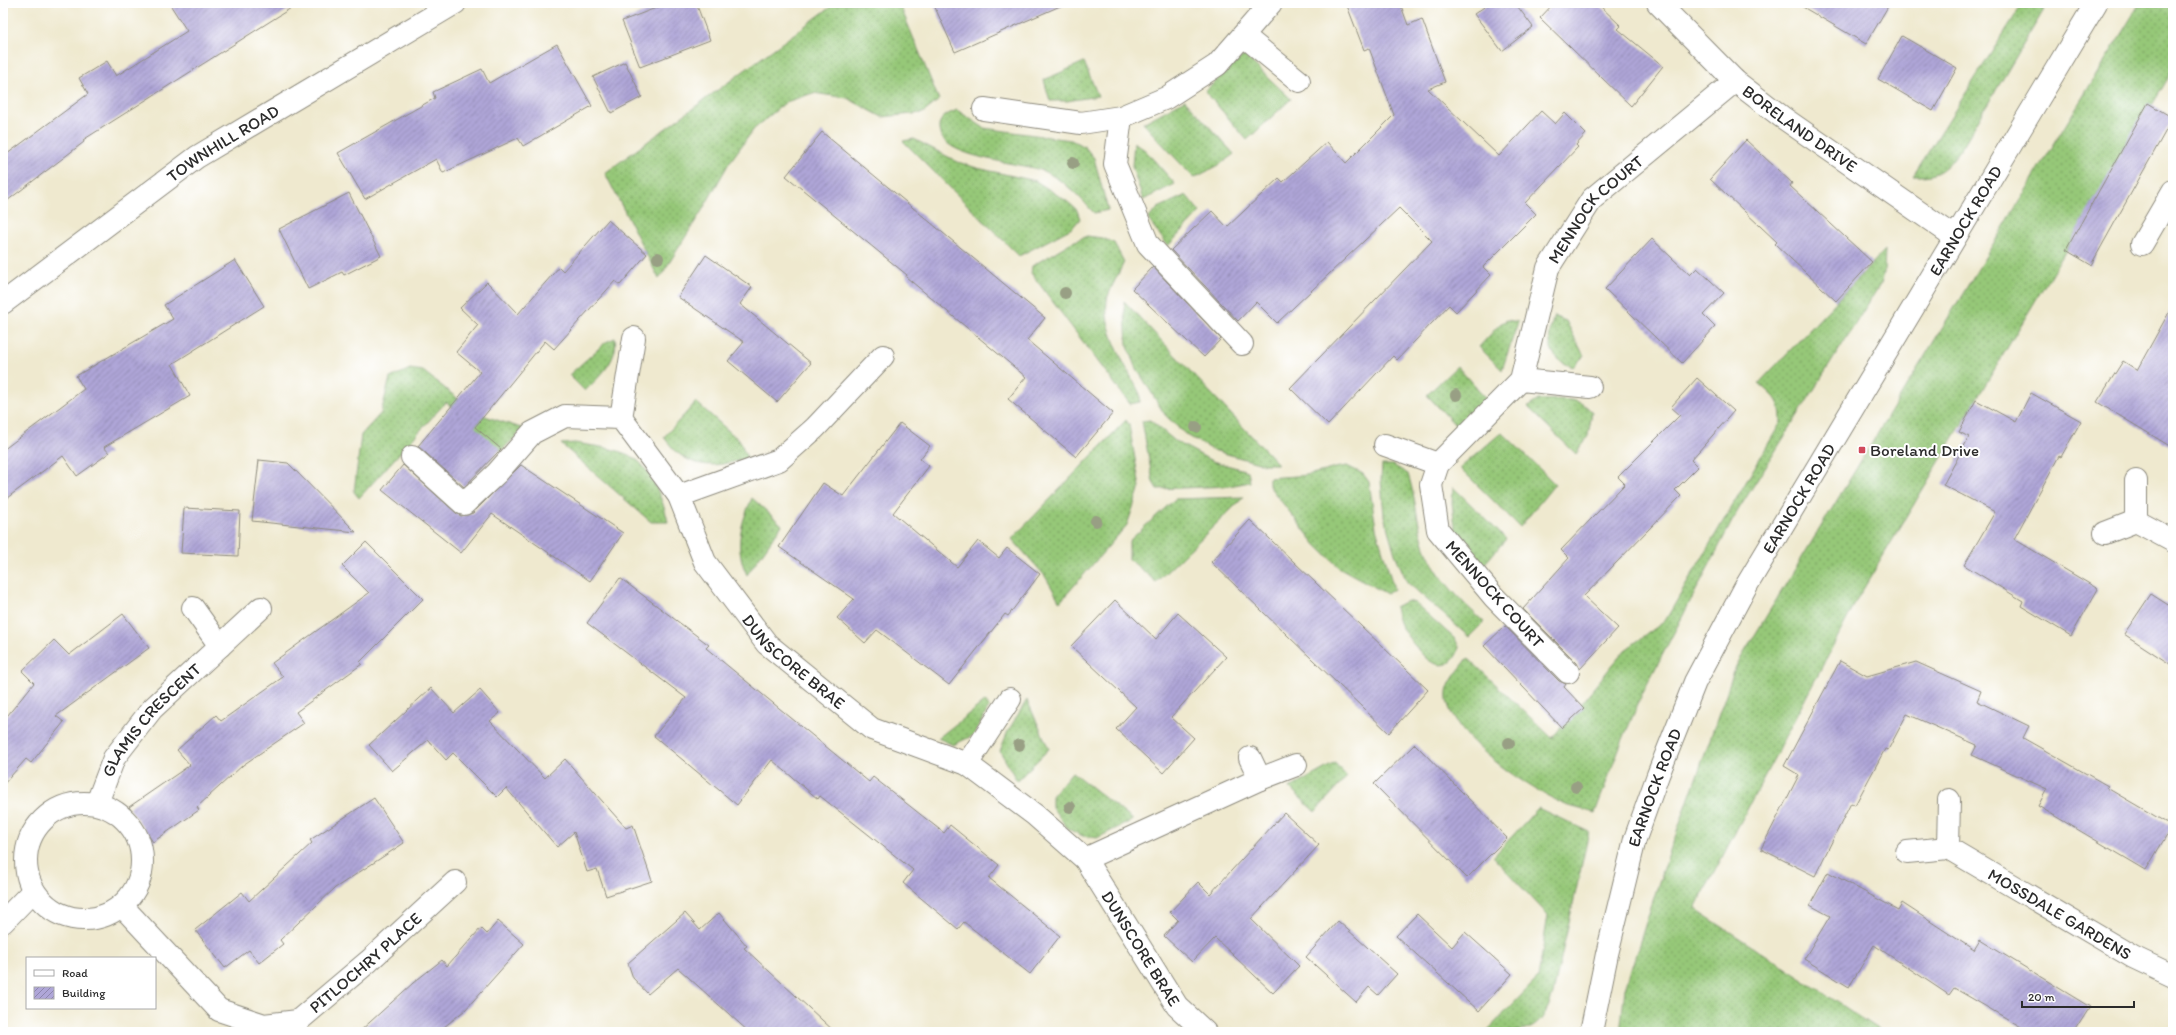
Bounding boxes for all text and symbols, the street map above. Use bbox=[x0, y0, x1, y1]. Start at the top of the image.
street label: BORELAND DRIVE bbox=[1739, 80, 1861, 176]
street label: TOWNHILL ROAD bbox=[163, 100, 283, 186]
street label: MENNOCK COURT bbox=[1544, 151, 1648, 267]
street label: EARNOCK ROAD bbox=[1925, 162, 2006, 279]
street label: EARNOCK ROAD bbox=[1758, 440, 1839, 557]
place label: Boreland Drive bbox=[1870, 440, 1979, 460]
marker: Boreland Drive bbox=[1857, 445, 1867, 455]
street label: MENNOCK COURT bbox=[1442, 536, 1549, 652]
street label: DUNSCORE BRAE bbox=[738, 610, 849, 713]
street label: GLAMIS CRESCENT bbox=[98, 659, 205, 779]
street label: EARNOCK ROAD bbox=[1624, 725, 1686, 849]
street label: MOSSDALE GARDENS bbox=[1985, 864, 2135, 964]
street label: DUNSCORE BRAE bbox=[1097, 887, 1185, 1010]
street label: PITLOCHRY PLACE bbox=[305, 908, 425, 1017]
legend bbox=[26, 957, 156, 1009]
text: Road bbox=[62, 966, 88, 980]
scale bar bbox=[2022, 983, 2134, 1009]
text: Building bbox=[62, 986, 106, 1000]
text: 20 m bbox=[2028, 990, 2055, 1004]

